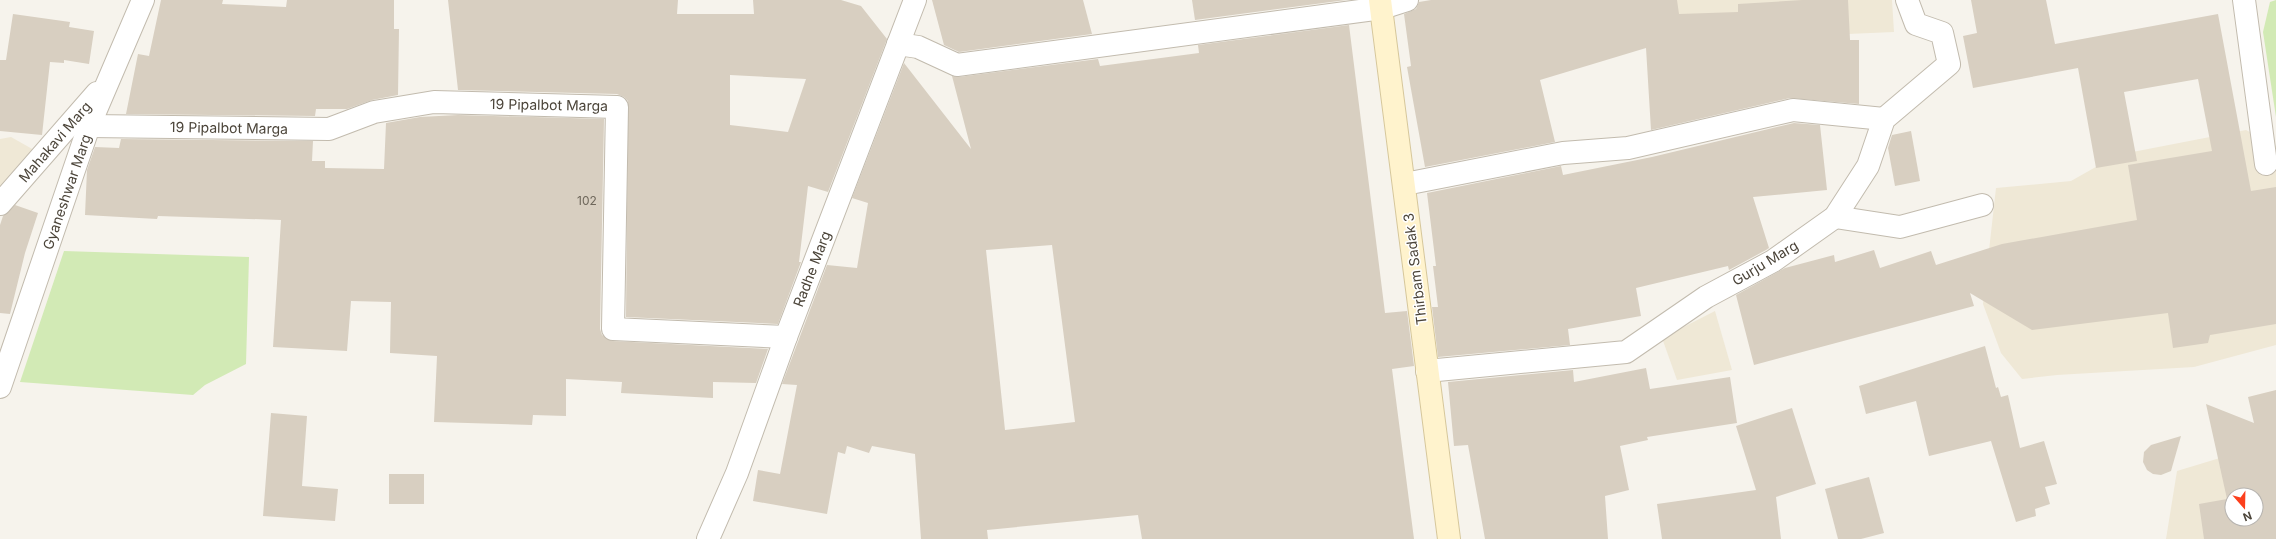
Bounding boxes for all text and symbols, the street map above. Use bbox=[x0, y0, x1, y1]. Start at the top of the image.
street label: 19 Pipalbot Marga bbox=[490, 95, 608, 114]
street label: Mahakavi Marg bbox=[15, 98, 94, 185]
street label: 19 Pipalbot Marga bbox=[170, 118, 288, 137]
street label: Gyaneshwar Marg bbox=[39, 132, 94, 252]
house number: 102 bbox=[577, 193, 597, 208]
street label: Thirbam Sadak 3 bbox=[1399, 212, 1430, 326]
street label: Radhe Marg bbox=[789, 228, 834, 309]
street label: Gurju Marg bbox=[1729, 236, 1801, 289]
north arrow bbox=[2224, 487, 2264, 527]
text: N bbox=[2241, 508, 2254, 524]

